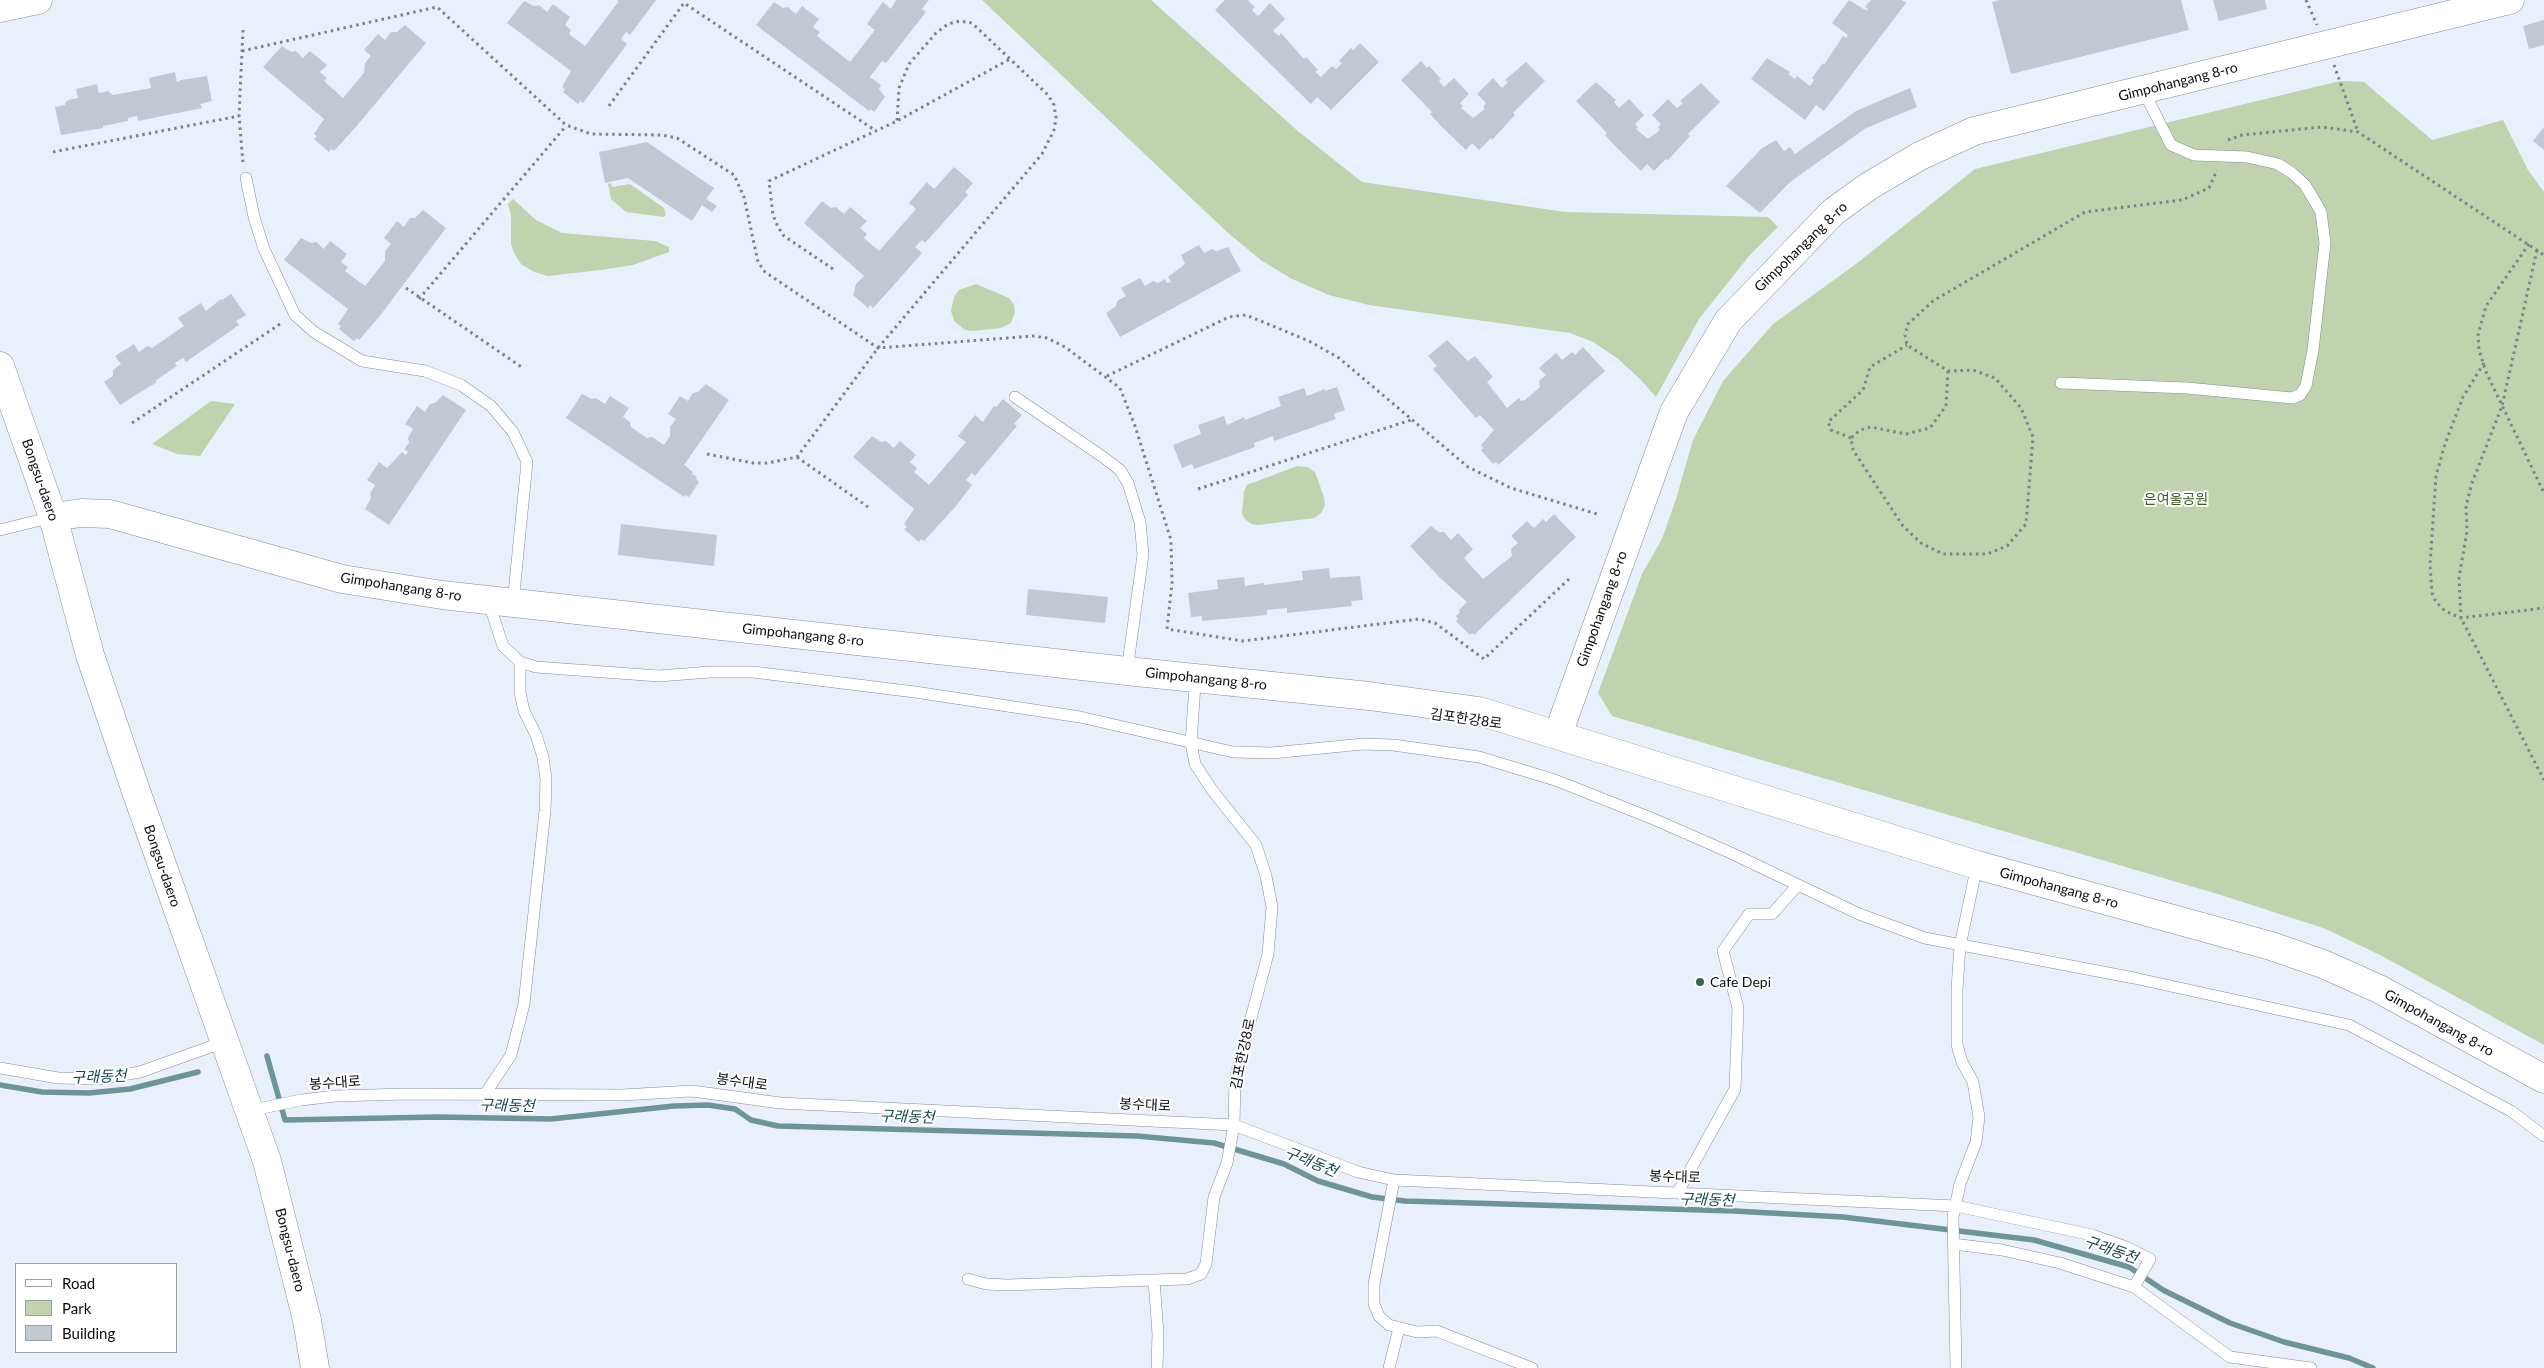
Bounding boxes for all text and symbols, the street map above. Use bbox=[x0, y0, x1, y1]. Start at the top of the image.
street label: Gimpohangang 8-ro bbox=[2117, 59, 2239, 105]
street label: Gimpohangang 8-ro bbox=[1751, 198, 1851, 296]
street label: Bongsu-daero bbox=[18, 437, 62, 523]
park label: 은여울공원 bbox=[2144, 491, 2208, 507]
street label: Gimpohangang 8-ro bbox=[1573, 549, 1631, 669]
street label: Gimpohangang 8-ro bbox=[339, 569, 463, 605]
street label: Gimpohangang 8-ro bbox=[741, 620, 865, 650]
street label: Gimpohangang 8-ro bbox=[1144, 664, 1268, 694]
street label: 김포한강8로 bbox=[1429, 706, 1503, 732]
street label: Bongsu-daero bbox=[140, 823, 184, 909]
street label: Gimpohangang 8-ro bbox=[1998, 864, 2120, 912]
place label: Cafe Depi bbox=[1710, 974, 1771, 990]
marker: Cafe Depi bbox=[1694, 976, 1706, 988]
street label: Gimpohangang 8-ro bbox=[2381, 986, 2497, 1060]
street label: 김포한강8로 bbox=[1227, 1017, 1259, 1091]
water label: 구래동천 bbox=[71, 1067, 127, 1087]
street label: 봉수대로 bbox=[715, 1070, 769, 1094]
street label: 봉수대로 bbox=[309, 1073, 361, 1093]
street label: 봉수대로 bbox=[1119, 1095, 1171, 1115]
water label: 구래동천 bbox=[479, 1097, 535, 1115]
water label: 구래동천 bbox=[879, 1107, 935, 1127]
water label: 구래동천 bbox=[1282, 1143, 1340, 1181]
street label: 봉수대로 bbox=[1649, 1168, 1701, 1186]
water label: 구래동천 bbox=[1679, 1190, 1735, 1210]
street label: Bongsu-daero bbox=[271, 1206, 309, 1294]
water label: 구래동천 bbox=[2082, 1233, 2140, 1267]
legend bbox=[15, 1263, 178, 1353]
text: Road bbox=[62, 1274, 95, 1292]
text: Park bbox=[62, 1299, 91, 1317]
text: Building bbox=[62, 1324, 115, 1342]

